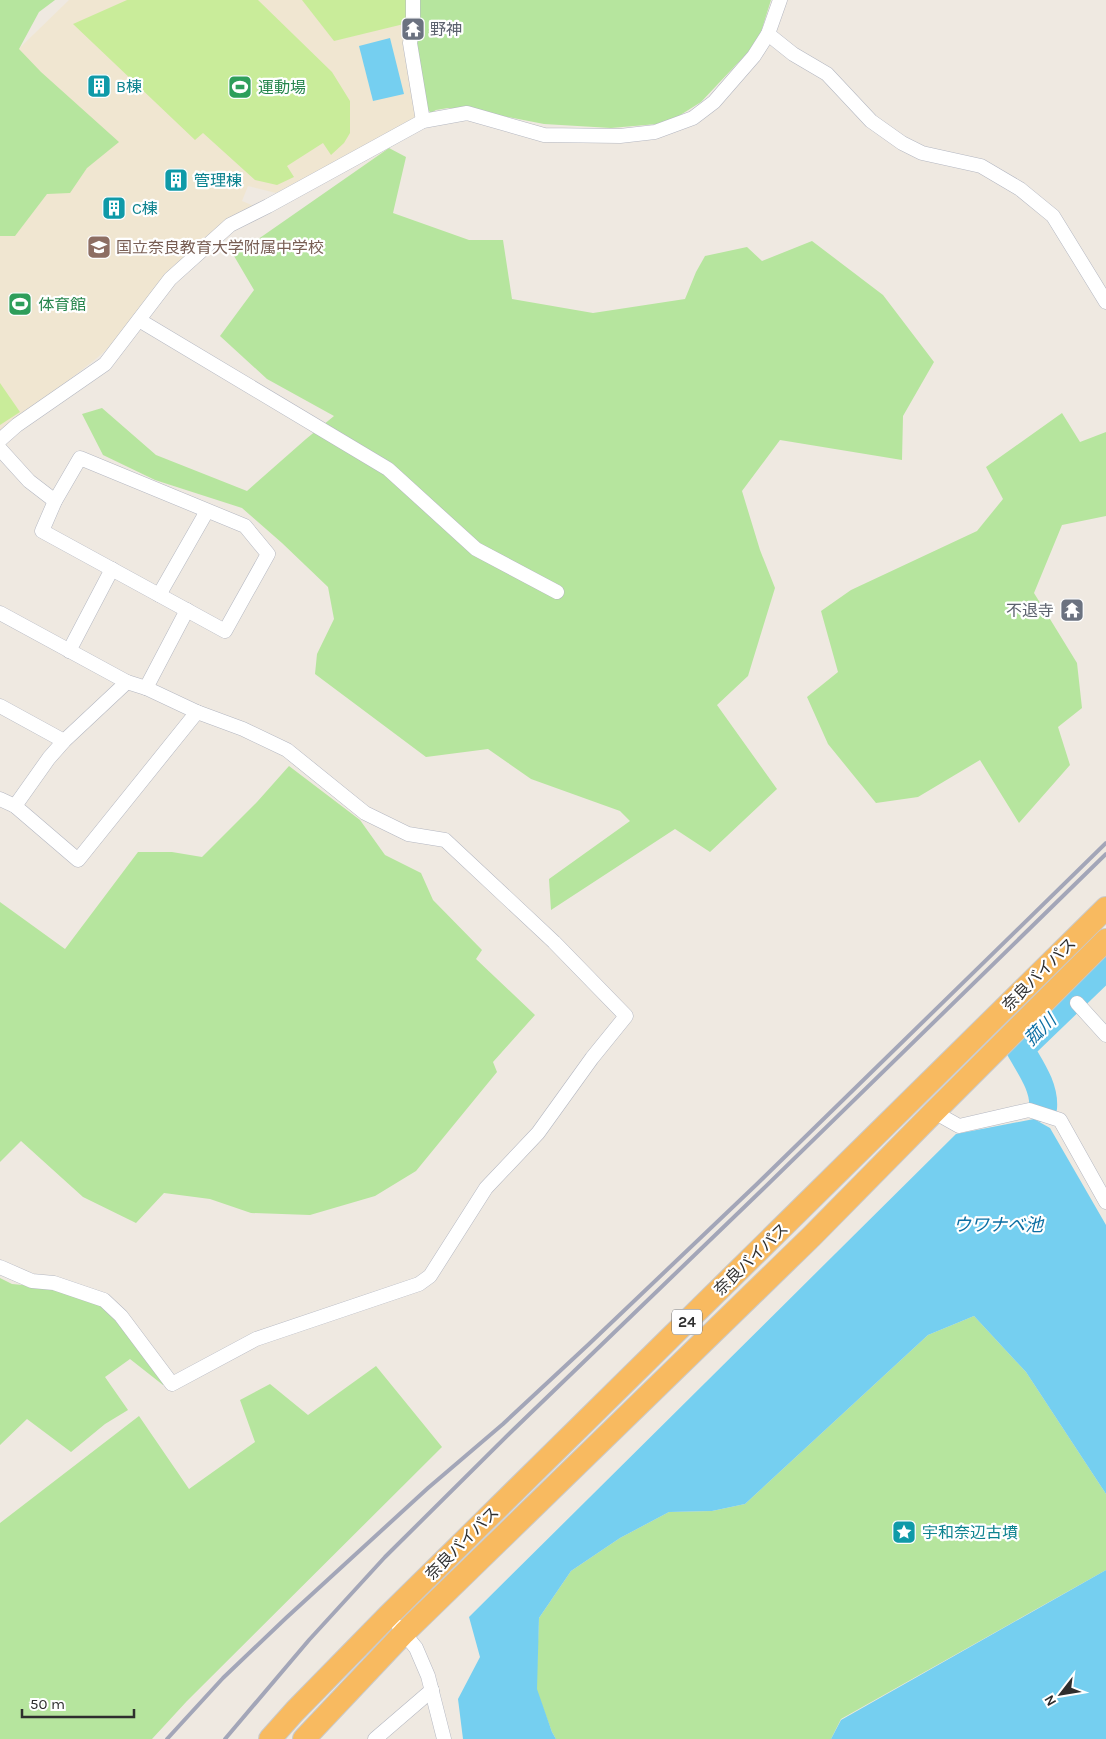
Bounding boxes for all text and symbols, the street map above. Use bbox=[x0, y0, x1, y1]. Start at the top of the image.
temple icon: 野神 bbox=[400, 16, 426, 42]
place label: 野神 bbox=[430, 20, 462, 39]
building icon: B棟 bbox=[86, 73, 112, 99]
sports icon: 運動場 bbox=[227, 74, 253, 100]
place label: B棟 bbox=[116, 77, 142, 96]
place label: 運動場 bbox=[258, 78, 306, 97]
building icon: 管理棟 bbox=[163, 167, 189, 193]
place label: 管理棟 bbox=[194, 171, 242, 190]
building icon: C棟 bbox=[101, 195, 127, 221]
place label: C棟 bbox=[132, 199, 158, 218]
school or university icon: 国立奈良教育大学附属中学校 bbox=[86, 234, 112, 260]
place label: 国立奈良教育大学附属中学校 bbox=[116, 238, 324, 257]
sports icon: 体育館 bbox=[7, 291, 33, 317]
place label: 体育館 bbox=[38, 295, 86, 314]
temple icon: 不退寺 bbox=[1059, 597, 1085, 623]
place label: 不退寺 bbox=[1006, 601, 1054, 620]
street label: 奈良バイパス bbox=[998, 933, 1080, 1015]
water label: 菰川 bbox=[1019, 1008, 1062, 1050]
water label: ウワナベ池 bbox=[953, 1214, 1045, 1236]
street label: 奈良バイパス bbox=[710, 1219, 792, 1299]
road number: 24 bbox=[672, 1310, 702, 1334]
street label: 奈良バイパス bbox=[421, 1502, 503, 1584]
place icon: 宇和奈辺古墳 bbox=[891, 1519, 917, 1545]
place label: 宇和奈辺古墳 bbox=[922, 1523, 1018, 1542]
north arrow bbox=[1036, 1669, 1086, 1719]
scale bar bbox=[22, 1686, 135, 1718]
text: N bbox=[1040, 1692, 1060, 1709]
text: 50 m bbox=[30, 1695, 65, 1713]

